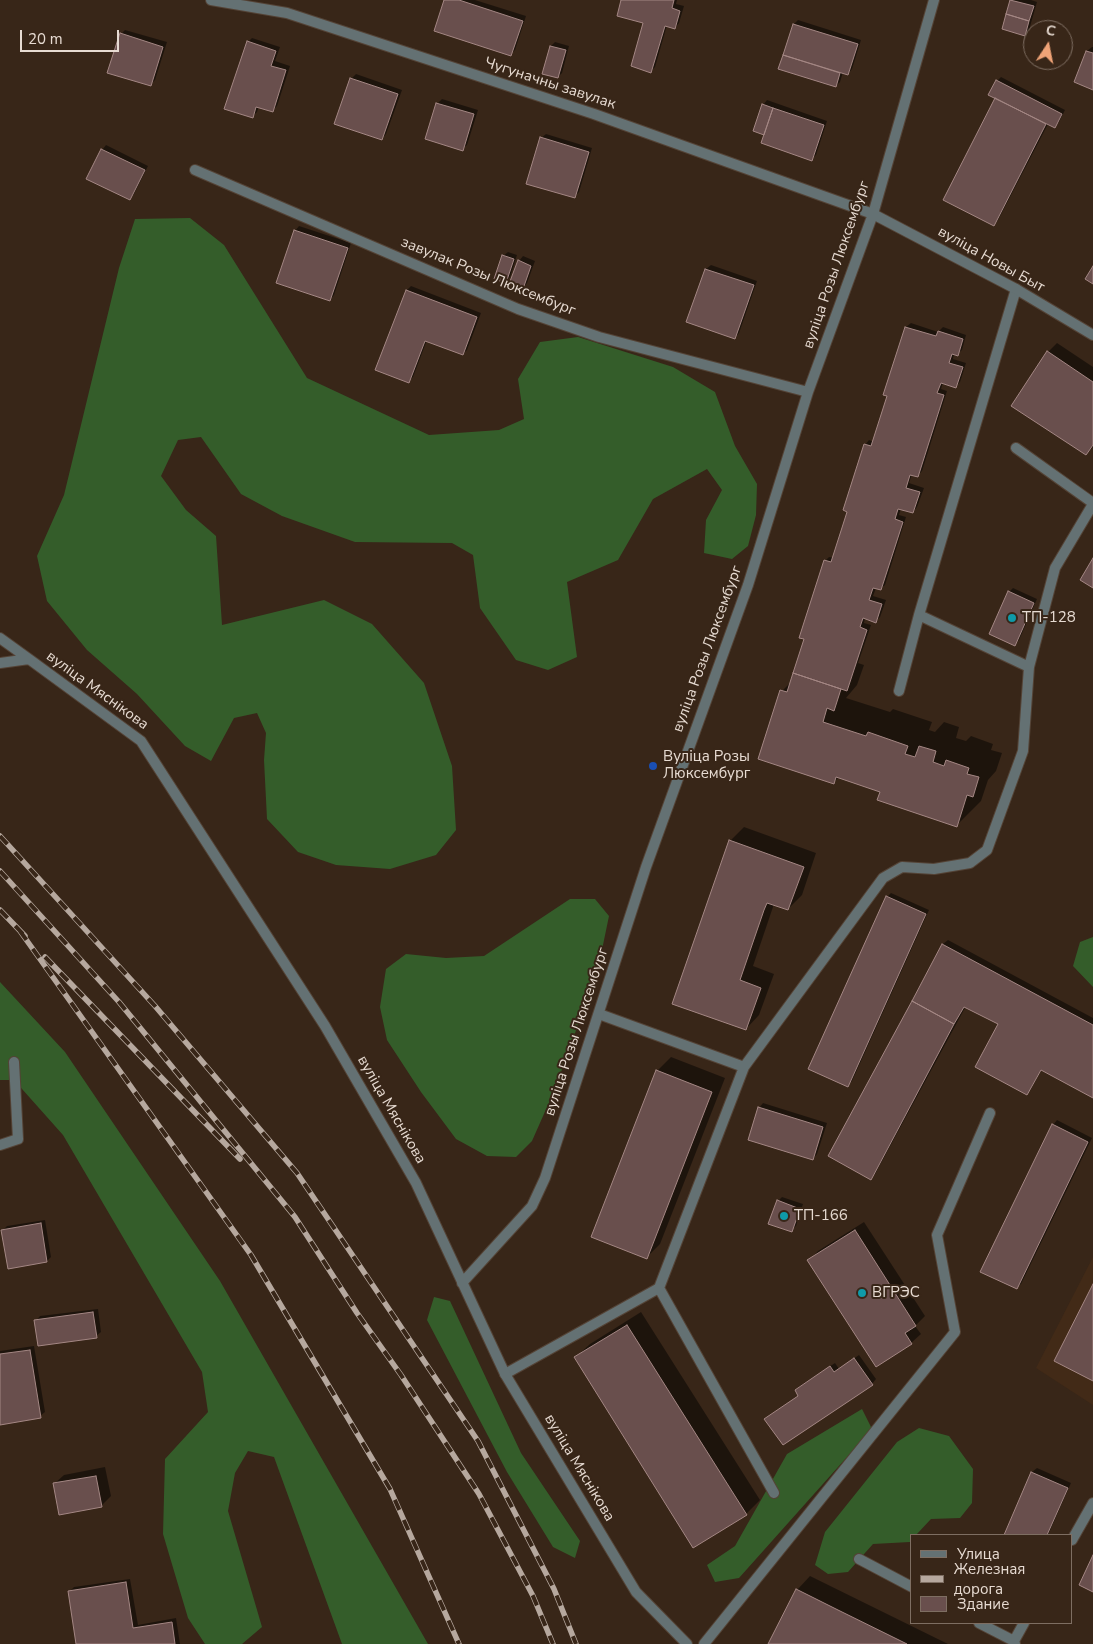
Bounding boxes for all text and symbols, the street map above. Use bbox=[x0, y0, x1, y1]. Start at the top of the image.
scale bar bbox=[22, 20, 121, 52]
north arrow bbox=[1023, 20, 1073, 70]
text: С bbox=[1044, 21, 1057, 41]
text: 20 m bbox=[28, 29, 63, 49]
street label: Чугуначны завулак bbox=[482, 54, 618, 114]
street label: вуліца Розы Люксембург bbox=[800, 179, 874, 351]
street label: вуліца Новы Быт bbox=[935, 223, 1047, 297]
street label: завулак Розы Люксембург bbox=[398, 234, 578, 320]
street label: вуліца Розы Люксембург bbox=[669, 563, 747, 735]
place label: ТП-128 bbox=[1022, 609, 1076, 627]
marker: ТП-128 bbox=[1006, 612, 1018, 624]
street label: вуліца Мяснікова bbox=[42, 648, 152, 734]
place label: Вуліца Розы Люксембург bbox=[663, 748, 750, 783]
marker: Вуліца Розы Люксембург bbox=[647, 760, 659, 772]
street label: вуліца Розы Люксембург bbox=[541, 945, 613, 1119]
street label: вуліца Мяснікова bbox=[353, 1053, 429, 1167]
place label: ТП-166 bbox=[794, 1207, 848, 1225]
marker: ТП-166 bbox=[778, 1210, 790, 1222]
place label: ВГРЭС bbox=[872, 1284, 920, 1302]
marker: ВГРЭС bbox=[856, 1287, 868, 1299]
street label: вуліца Мяснікова bbox=[540, 1411, 618, 1525]
legend bbox=[910, 1534, 1073, 1624]
text: Улица bbox=[957, 1544, 1000, 1564]
text: Железная дорога bbox=[954, 1559, 1025, 1599]
text: Здание bbox=[957, 1594, 1009, 1614]

